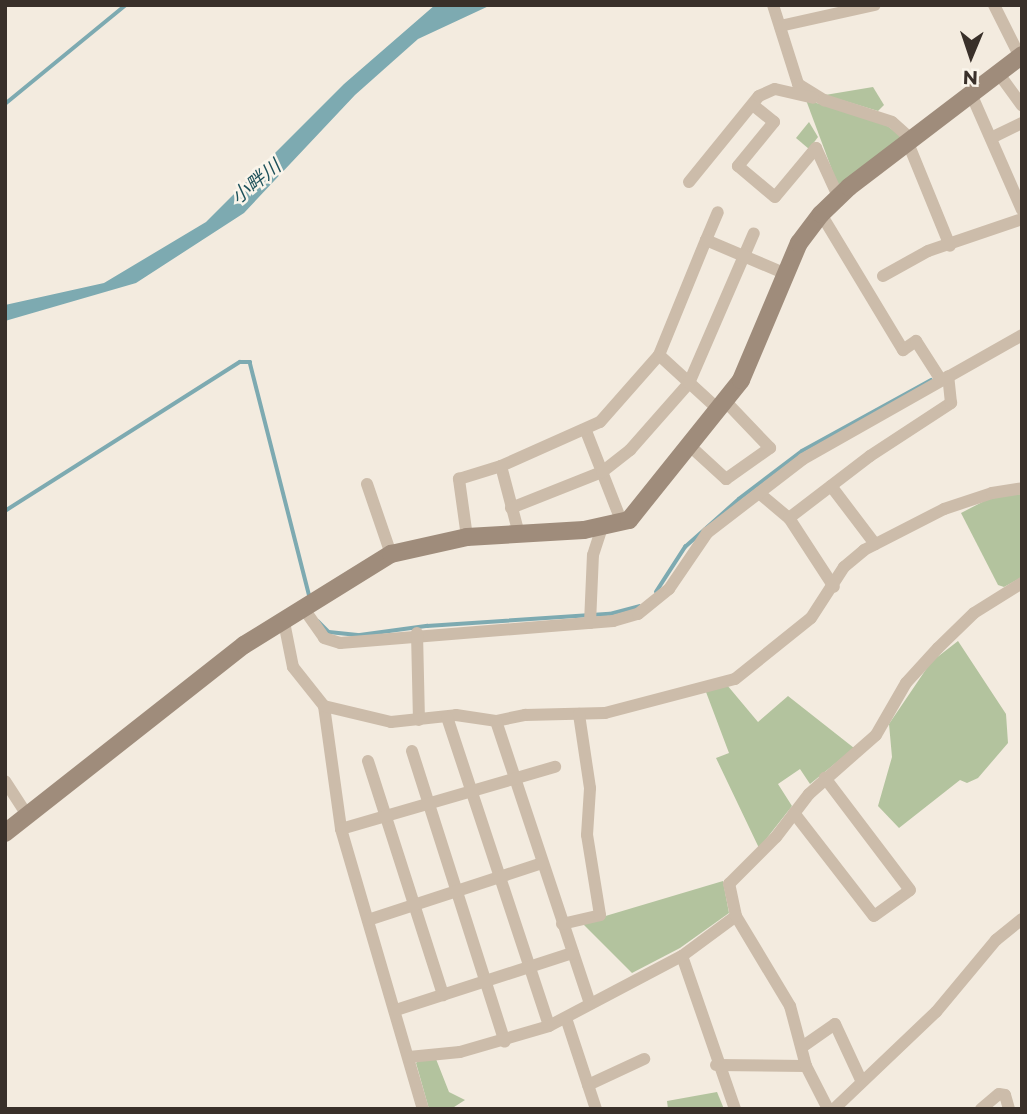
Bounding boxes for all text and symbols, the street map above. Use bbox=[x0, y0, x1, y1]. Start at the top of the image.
north arrow bbox=[936, 21, 1006, 91]
text: N bbox=[962, 66, 978, 89]
water label: 小畔川 bbox=[227, 155, 285, 209]

